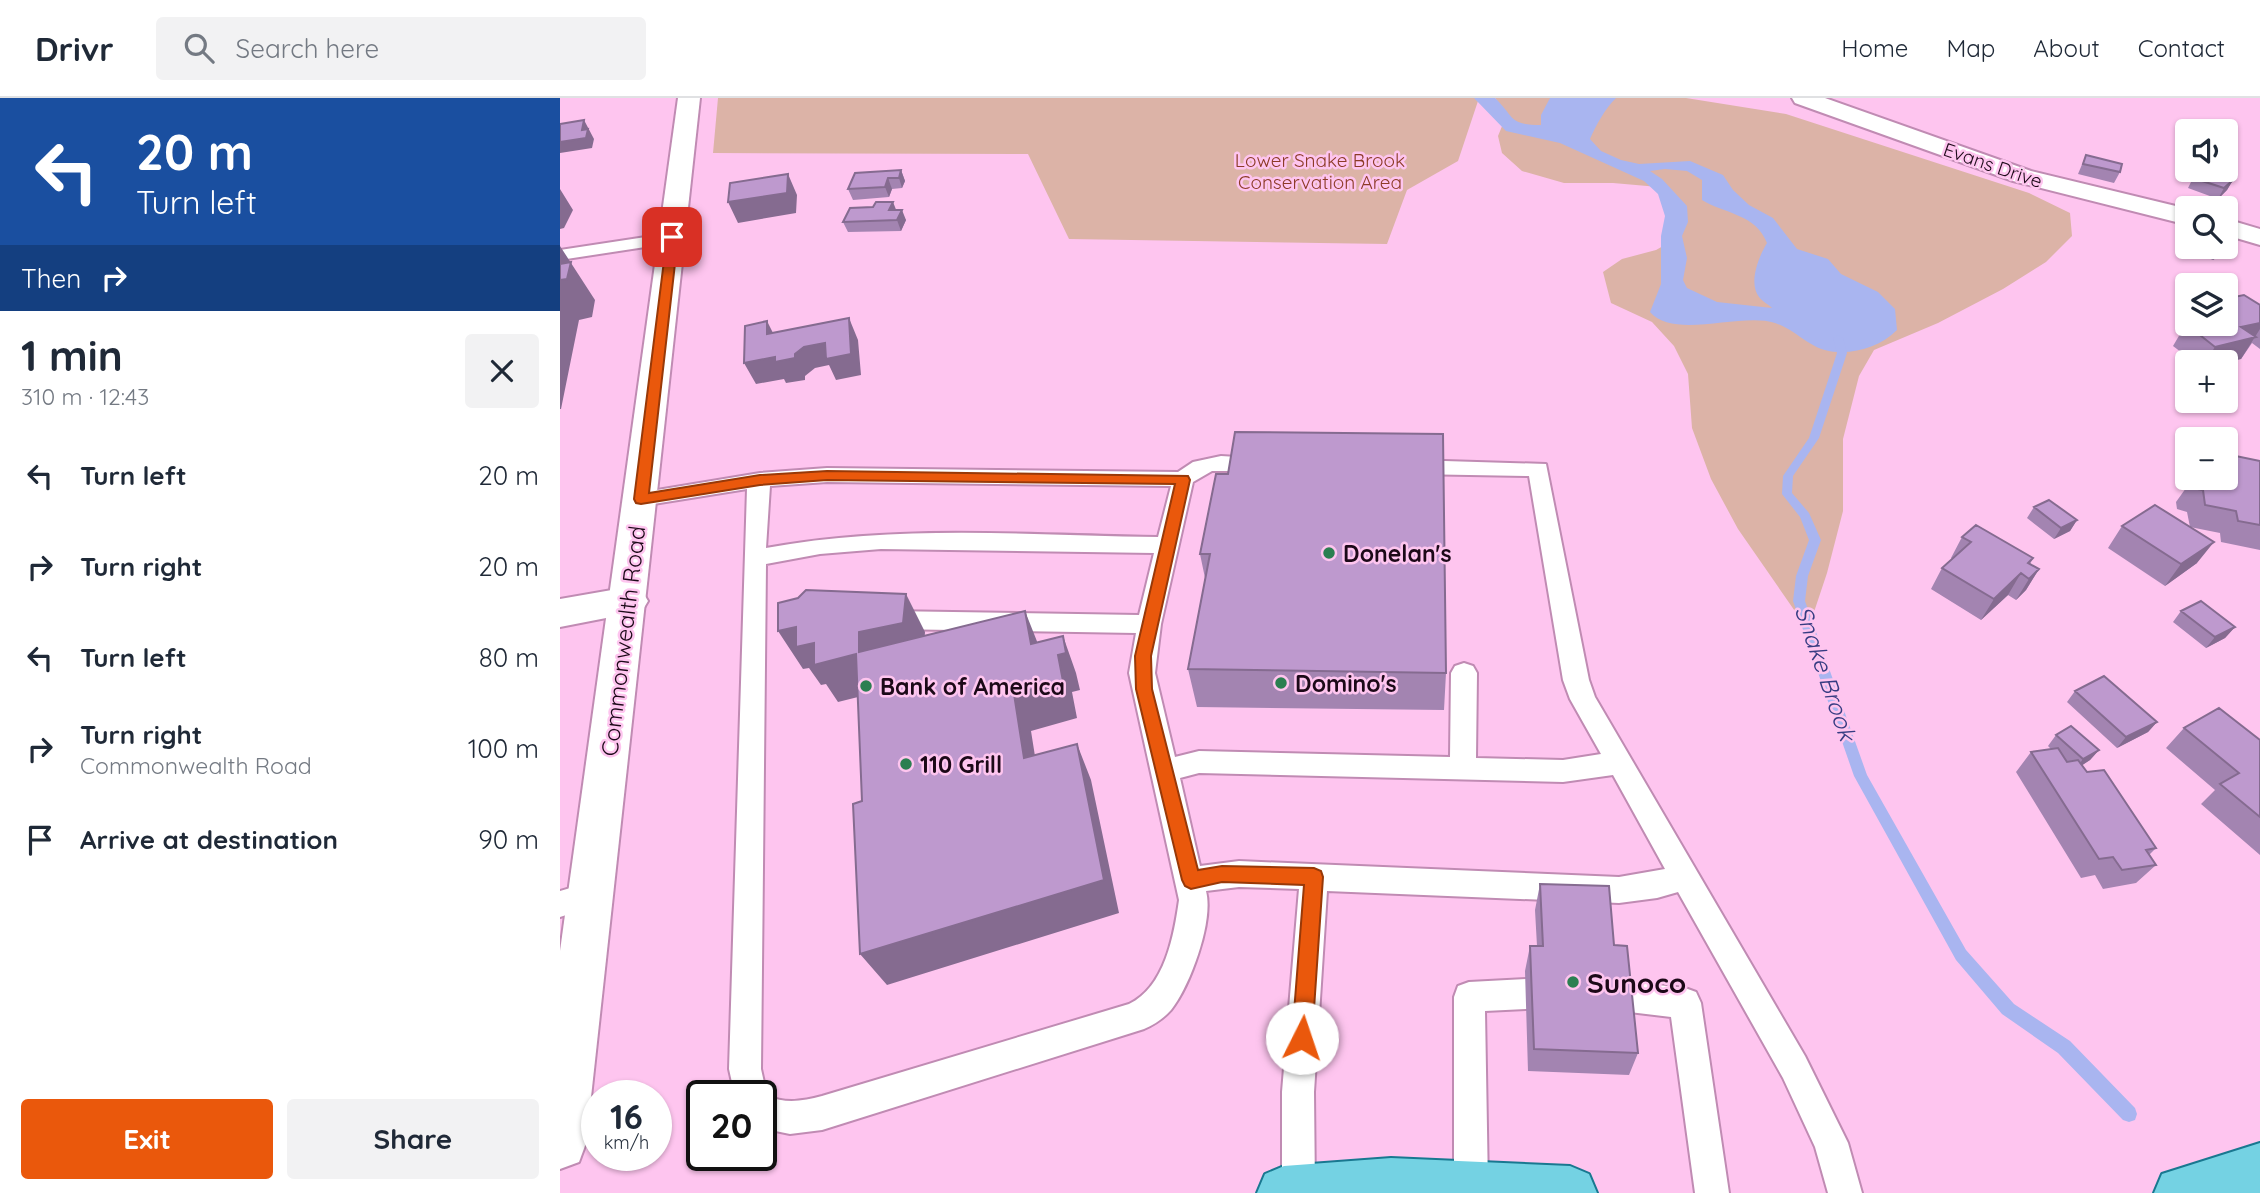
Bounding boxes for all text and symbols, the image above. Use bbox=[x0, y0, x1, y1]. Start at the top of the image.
search box bbox=[156, 17, 646, 80]
text: Drivr bbox=[35, 28, 114, 69]
icon: search bbox=[180, 29, 218, 67]
text: Search here bbox=[236, 32, 379, 65]
text: Home bbox=[1841, 33, 1908, 63]
text: Map bbox=[1946, 33, 1995, 63]
text: About bbox=[2033, 33, 2100, 63]
text: Contact bbox=[2138, 33, 2225, 63]
map controls bbox=[2175, 119, 2238, 490]
button: sound bbox=[2175, 119, 2238, 182]
text: 20 m bbox=[136, 121, 253, 182]
icon: left bbox=[21, 126, 112, 217]
street label: Evans Drive bbox=[1940, 137, 2046, 193]
park label: Lower Snake Brook Conservation Area bbox=[1235, 148, 1405, 194]
text: Turn left bbox=[136, 182, 257, 222]
button: search bbox=[2175, 196, 2238, 259]
pin bbox=[642, 207, 702, 267]
icon: arrive bbox=[653, 218, 691, 256]
icon: right bbox=[95, 259, 133, 297]
text: Then bbox=[21, 262, 81, 295]
button: layers bbox=[2175, 273, 2238, 336]
text: 1 min bbox=[21, 329, 123, 382]
button: close bbox=[465, 334, 539, 408]
button: + bbox=[2175, 350, 2238, 413]
text: 310 m · 12:43 bbox=[21, 382, 149, 411]
button: − bbox=[2175, 427, 2238, 490]
icon: left bbox=[21, 457, 59, 495]
text: Turn left bbox=[80, 459, 187, 492]
text: 20 m bbox=[478, 459, 539, 492]
street label: Commonwealth Road bbox=[594, 524, 652, 758]
place label: Donelan's bbox=[1343, 539, 1452, 568]
marker: Donelan's bbox=[1321, 545, 1337, 561]
icon: right bbox=[21, 548, 59, 586]
text: Turn right bbox=[80, 550, 202, 583]
text: 20 m bbox=[478, 550, 539, 583]
water label: Snake Brook bbox=[1789, 602, 1864, 746]
icon: left bbox=[21, 639, 59, 677]
text: Turn left bbox=[80, 641, 187, 674]
text: 80 m bbox=[479, 641, 539, 674]
place label: Domino's bbox=[1295, 669, 1397, 698]
place label: Bank of America bbox=[880, 672, 1065, 701]
marker: Domino's bbox=[1273, 675, 1289, 691]
marker: Bank of America bbox=[858, 678, 874, 694]
text: Turn right bbox=[80, 718, 202, 751]
icon: right bbox=[21, 730, 59, 768]
text: 100 m bbox=[468, 732, 539, 765]
place label: 110 Grill bbox=[920, 750, 1002, 779]
text: Commonwealth Road bbox=[80, 751, 312, 780]
marker: 110 Grill bbox=[898, 756, 914, 772]
icon: arrive bbox=[21, 821, 59, 859]
text: Arrive at destination bbox=[80, 823, 338, 856]
text: 90 m bbox=[478, 823, 539, 856]
place label: Sunoco bbox=[1587, 965, 1686, 1000]
marker: Sunoco bbox=[1565, 974, 1581, 990]
position arrow bbox=[1265, 1001, 1339, 1075]
speed limit sign: 20 bbox=[686, 1080, 777, 1171]
text: 16 bbox=[610, 1094, 643, 1138]
button: Exit bbox=[21, 1099, 273, 1179]
button: Share bbox=[287, 1099, 539, 1179]
text: km/h bbox=[604, 1131, 649, 1154]

